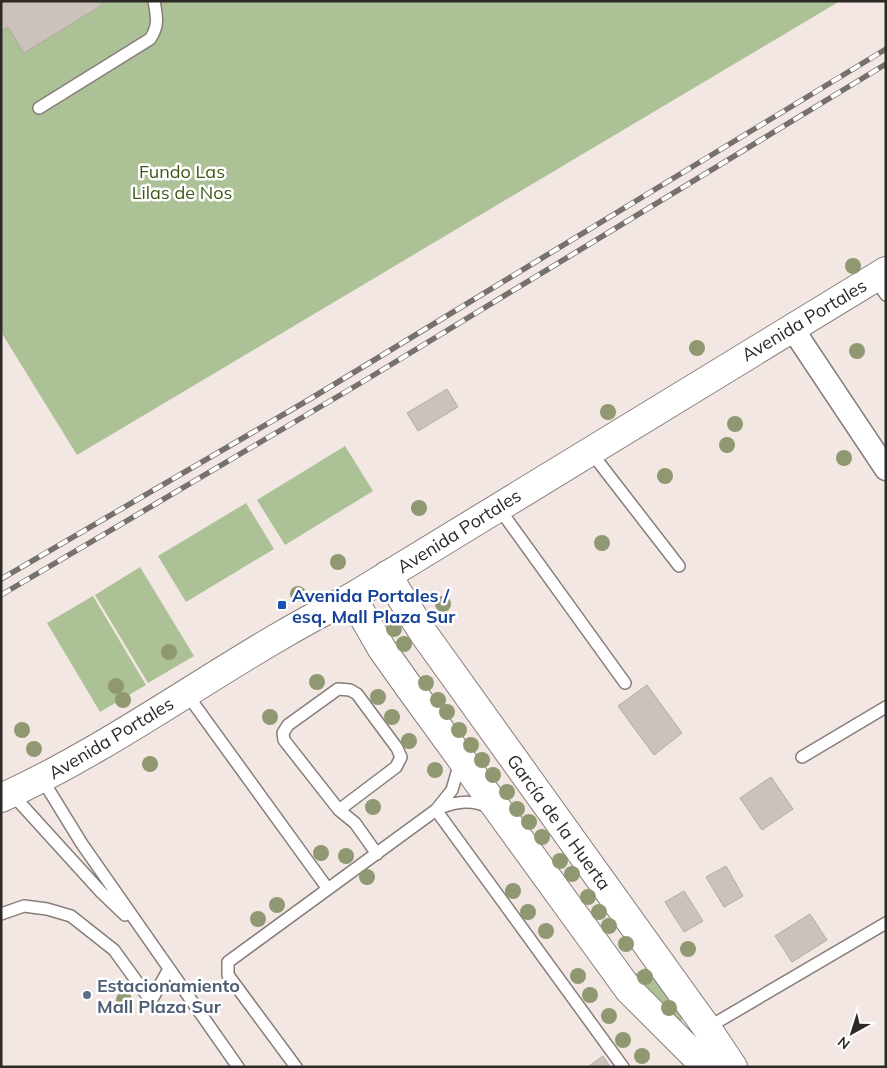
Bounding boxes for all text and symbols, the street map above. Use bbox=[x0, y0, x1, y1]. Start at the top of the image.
park label: Fundo Las Lilas de Nos bbox=[132, 160, 232, 204]
street label: Avenida Portales bbox=[737, 274, 871, 366]
street label: Avenida Portales bbox=[393, 484, 525, 578]
place label: Avenida Portales / esq. Mall Plaza Sur bbox=[292, 584, 456, 628]
marker: Avenida Portales / esq. Mall Plaza Sur bbox=[276, 599, 288, 611]
street label: Avenida Portales bbox=[44, 692, 178, 784]
street label: García de la Huerta bbox=[502, 750, 616, 894]
place label: Estacionamiento Mall Plaza Sur bbox=[97, 974, 240, 1018]
marker: Estacionamiento Mall Plaza Sur bbox=[81, 989, 93, 1001]
north arrow bbox=[827, 1008, 877, 1058]
text: N bbox=[834, 1033, 854, 1053]

